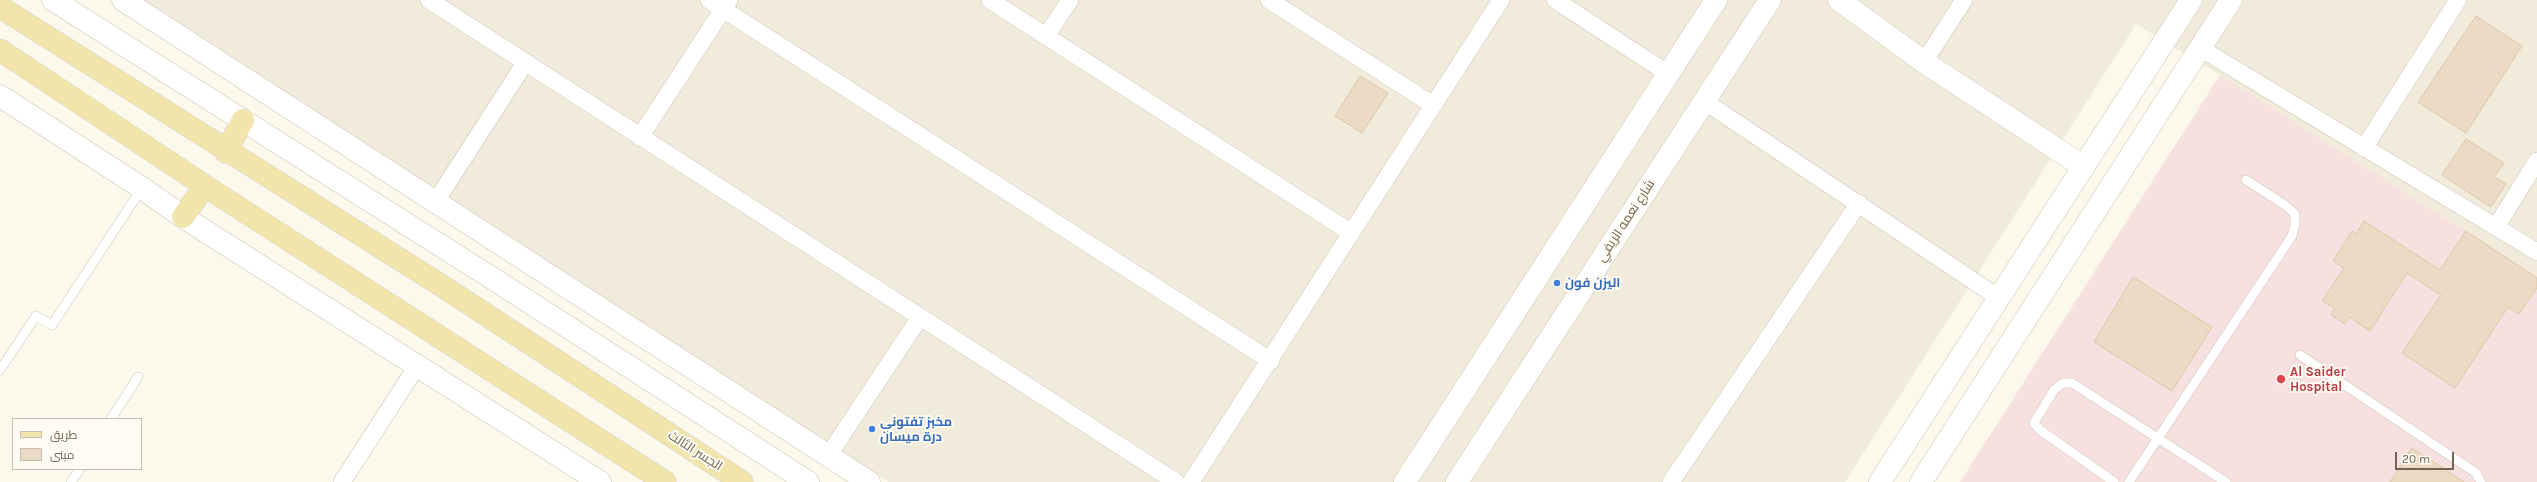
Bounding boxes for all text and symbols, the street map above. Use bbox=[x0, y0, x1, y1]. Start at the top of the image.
street label: شارع نعمه الريفي bbox=[1594, 177, 1658, 265]
place label: اليزن فون bbox=[1565, 275, 1620, 291]
marker: اليزن فون bbox=[1552, 278, 1562, 288]
place label: ِAl Saider Hospital bbox=[2290, 364, 2346, 395]
marker: ِAl Saider Hospital bbox=[2275, 373, 2287, 385]
place label: مخبز تفتوني درة ميسان bbox=[880, 414, 952, 445]
legend bbox=[12, 418, 142, 470]
marker: مخبز تفتوني درة ميسان bbox=[867, 424, 877, 434]
text: طريق bbox=[50, 428, 77, 442]
street label: الجسر الثالث bbox=[665, 428, 725, 474]
scale bar bbox=[2397, 444, 2456, 470]
text: مبنى bbox=[50, 448, 75, 462]
text: 20 m bbox=[2402, 452, 2430, 466]

